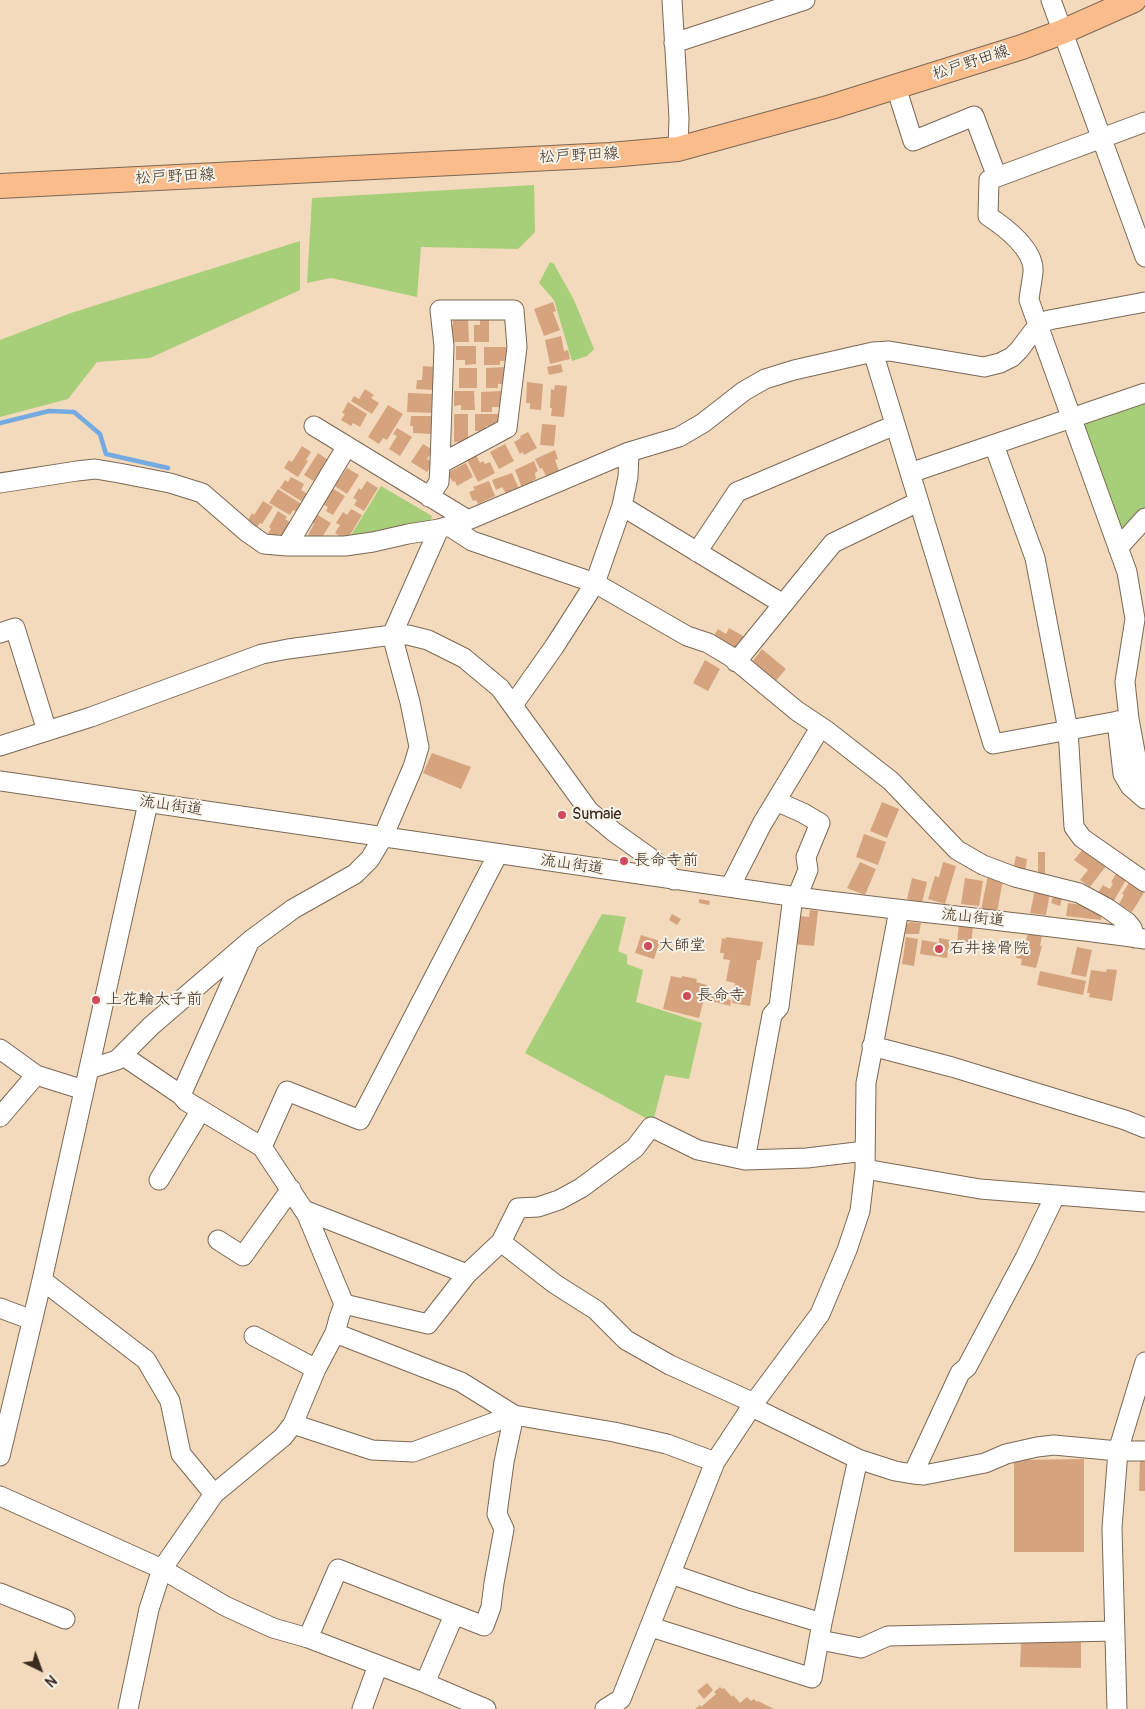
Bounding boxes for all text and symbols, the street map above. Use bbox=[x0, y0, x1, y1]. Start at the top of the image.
street label: 松戸野田線 bbox=[930, 42, 1012, 84]
street label: 松戸野田線 bbox=[539, 144, 619, 168]
street label: 松戸野田線 bbox=[135, 165, 215, 189]
street label: 流山街道 bbox=[138, 792, 204, 820]
place label: Sumaie bbox=[572, 805, 621, 825]
marker: Sumaie bbox=[556, 809, 568, 821]
street label: 流山街道 bbox=[539, 851, 605, 879]
place label: 長命寺前 bbox=[634, 851, 698, 871]
marker: 長命寺前 bbox=[618, 855, 630, 867]
street label: 流山街道 bbox=[940, 905, 1006, 931]
place label: 大師堂 bbox=[658, 936, 706, 956]
place label: 石井接骨院 bbox=[949, 939, 1029, 959]
marker: 大師堂 bbox=[642, 940, 654, 952]
marker: 石井接骨院 bbox=[933, 943, 945, 955]
place label: 長命寺 bbox=[697, 986, 745, 1006]
place label: 上花輪太子前 bbox=[106, 990, 202, 1010]
marker: 長命寺 bbox=[681, 990, 693, 1002]
marker: 上花輪太子前 bbox=[90, 994, 102, 1006]
north arrow bbox=[15, 1644, 65, 1694]
text: N bbox=[41, 1671, 60, 1690]

